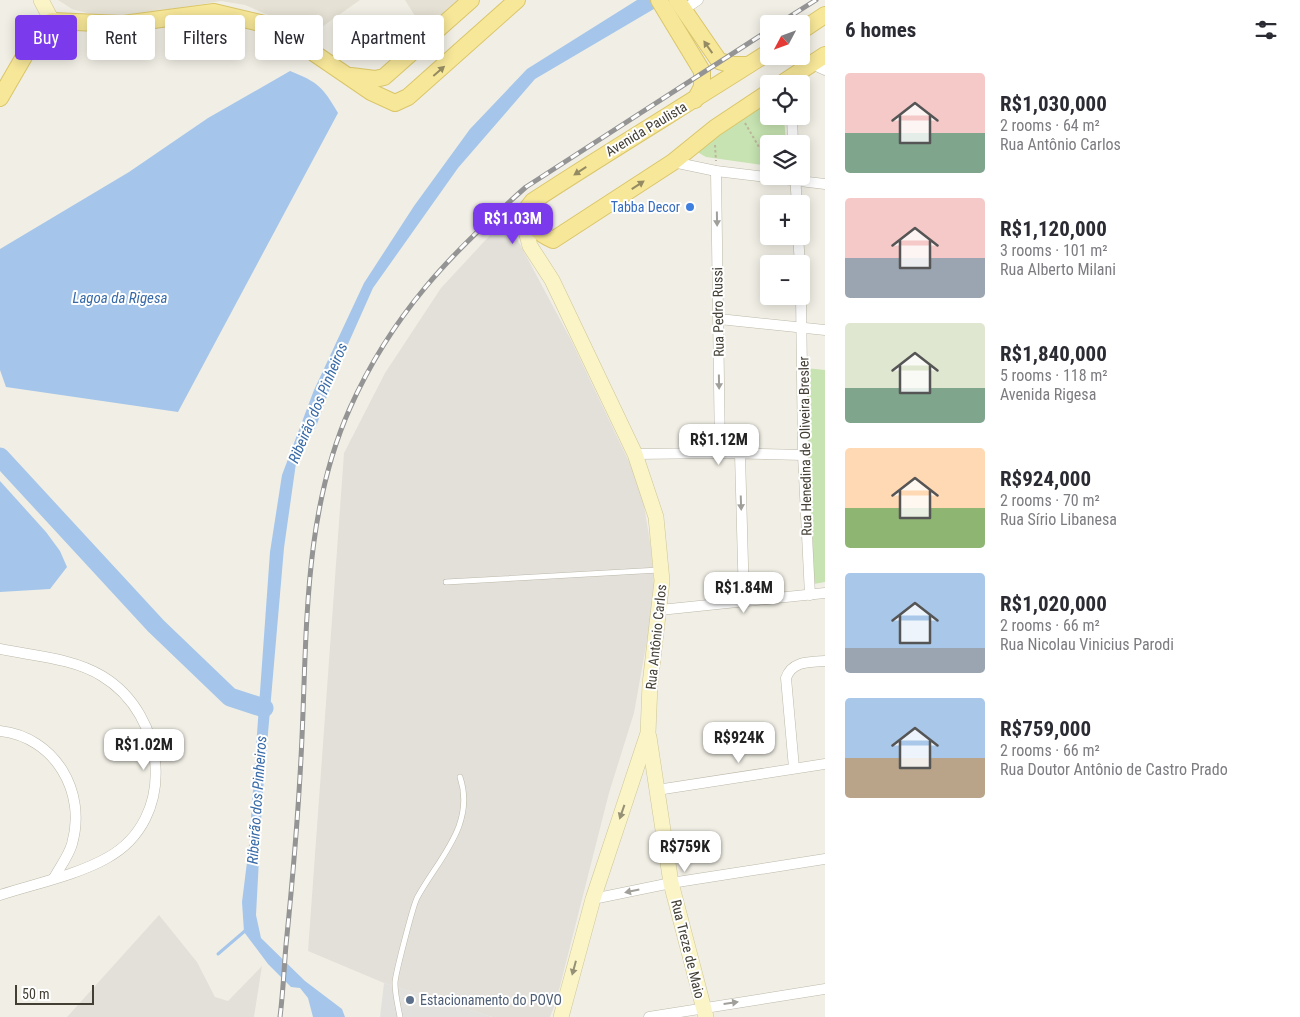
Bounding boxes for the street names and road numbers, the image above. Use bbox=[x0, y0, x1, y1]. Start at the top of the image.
street label: Avenida Paulista bbox=[603, 98, 689, 160]
street label: Rua Pedro Russi bbox=[709, 267, 727, 357]
street label: Rua Henedina de Oliveira Bresler bbox=[795, 356, 815, 536]
street label: Rua Antônio Carlos bbox=[643, 584, 669, 690]
street label: Rua Treze de Maio bbox=[668, 898, 708, 1000]

